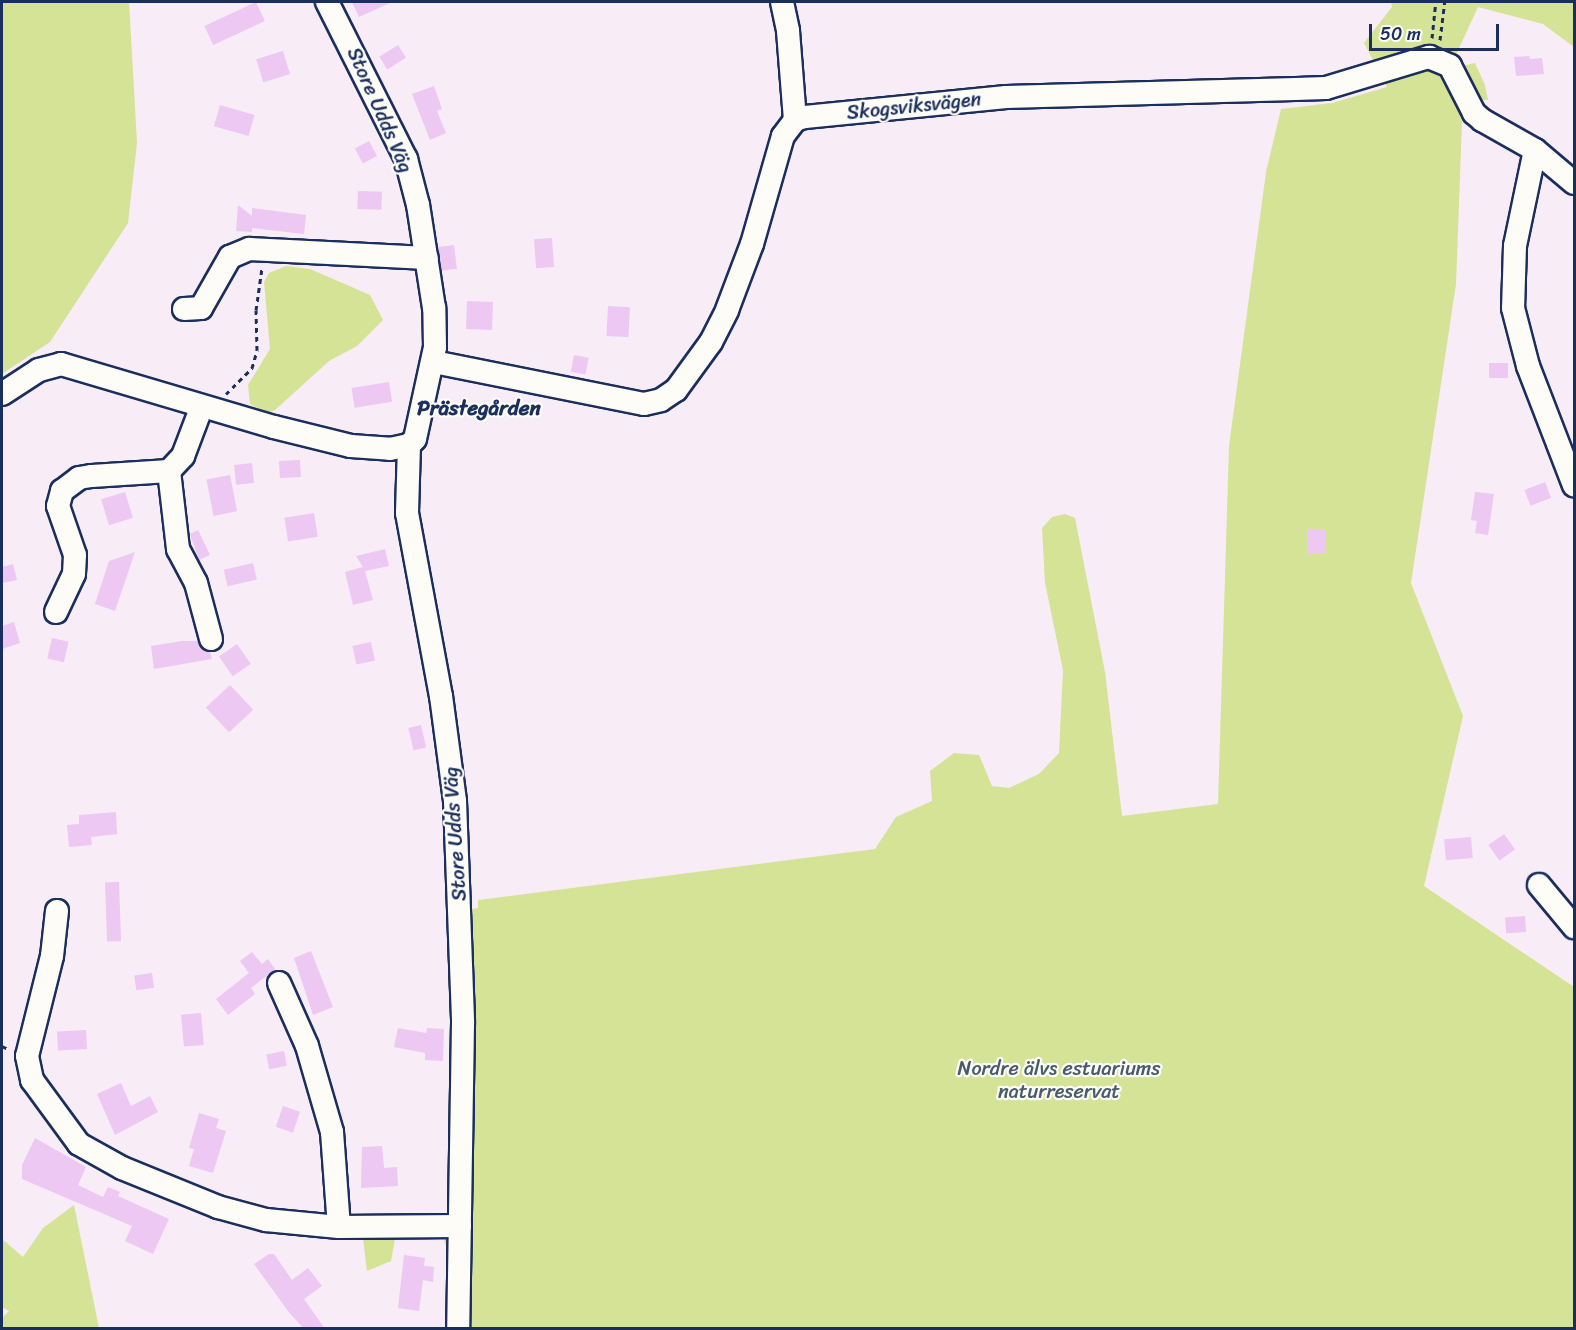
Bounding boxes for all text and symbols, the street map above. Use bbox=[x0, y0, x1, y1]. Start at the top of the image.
scale bar bbox=[1372, 12, 1502, 50]
text: 50 m bbox=[1380, 18, 1421, 50]
street label: Store Udds Väg bbox=[342, 44, 418, 176]
street label: Skogsviksvägen bbox=[846, 87, 982, 125]
district label: Prästegården bbox=[417, 395, 541, 421]
street label: Store Udds Väg bbox=[438, 767, 472, 901]
park label: Nordre älvs estuariums naturreservat bbox=[958, 1056, 1160, 1103]

